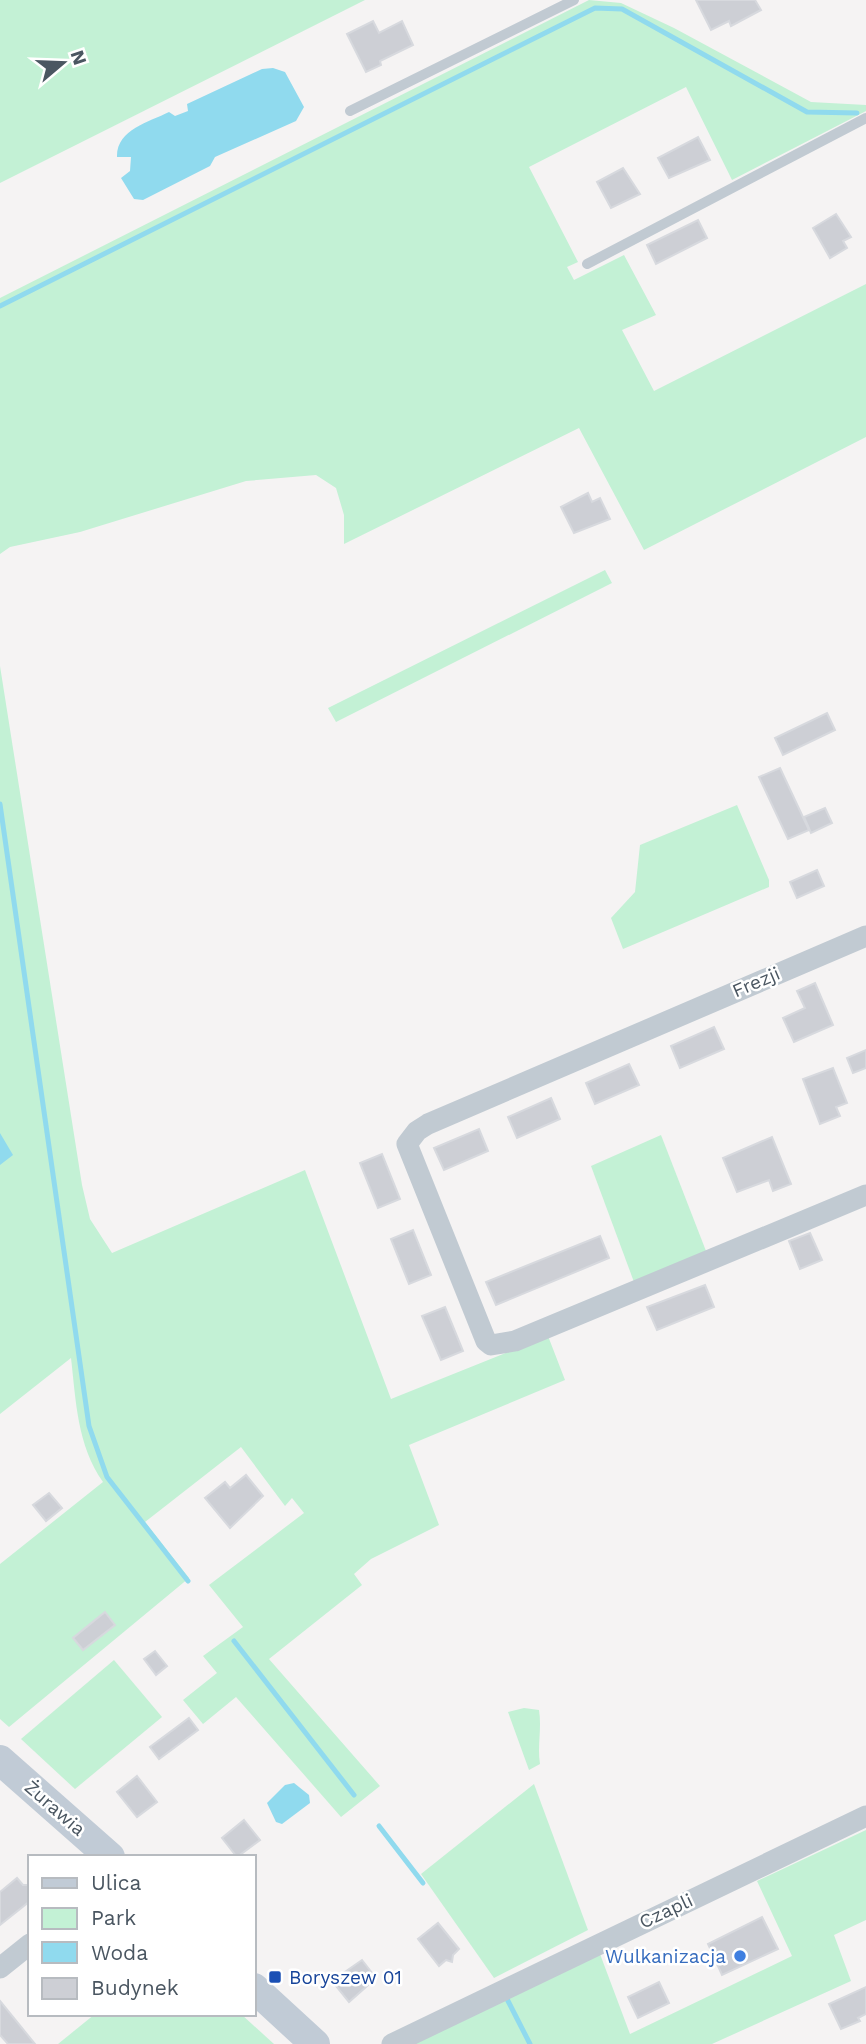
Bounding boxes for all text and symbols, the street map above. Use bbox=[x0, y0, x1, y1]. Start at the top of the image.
north arrow bbox=[28, 28, 98, 98]
text: N bbox=[65, 47, 92, 68]
street label: Frezji bbox=[729, 962, 783, 1002]
street label: Żurawia bbox=[20, 1775, 90, 1841]
legend bbox=[28, 1855, 256, 2016]
text: Ulica bbox=[91, 1870, 142, 1895]
street label: Czapli bbox=[635, 1889, 697, 1933]
text: Park bbox=[91, 1905, 136, 1930]
text: Woda bbox=[91, 1940, 148, 1965]
place label: Wulkanizacja bbox=[605, 1945, 726, 1968]
marker: Wulkanizacja bbox=[732, 1948, 748, 1964]
place label: Boryszew 01 bbox=[289, 1966, 402, 1989]
marker: Boryszew 01 bbox=[267, 1969, 283, 1985]
text: Budynek bbox=[91, 1975, 179, 2000]

